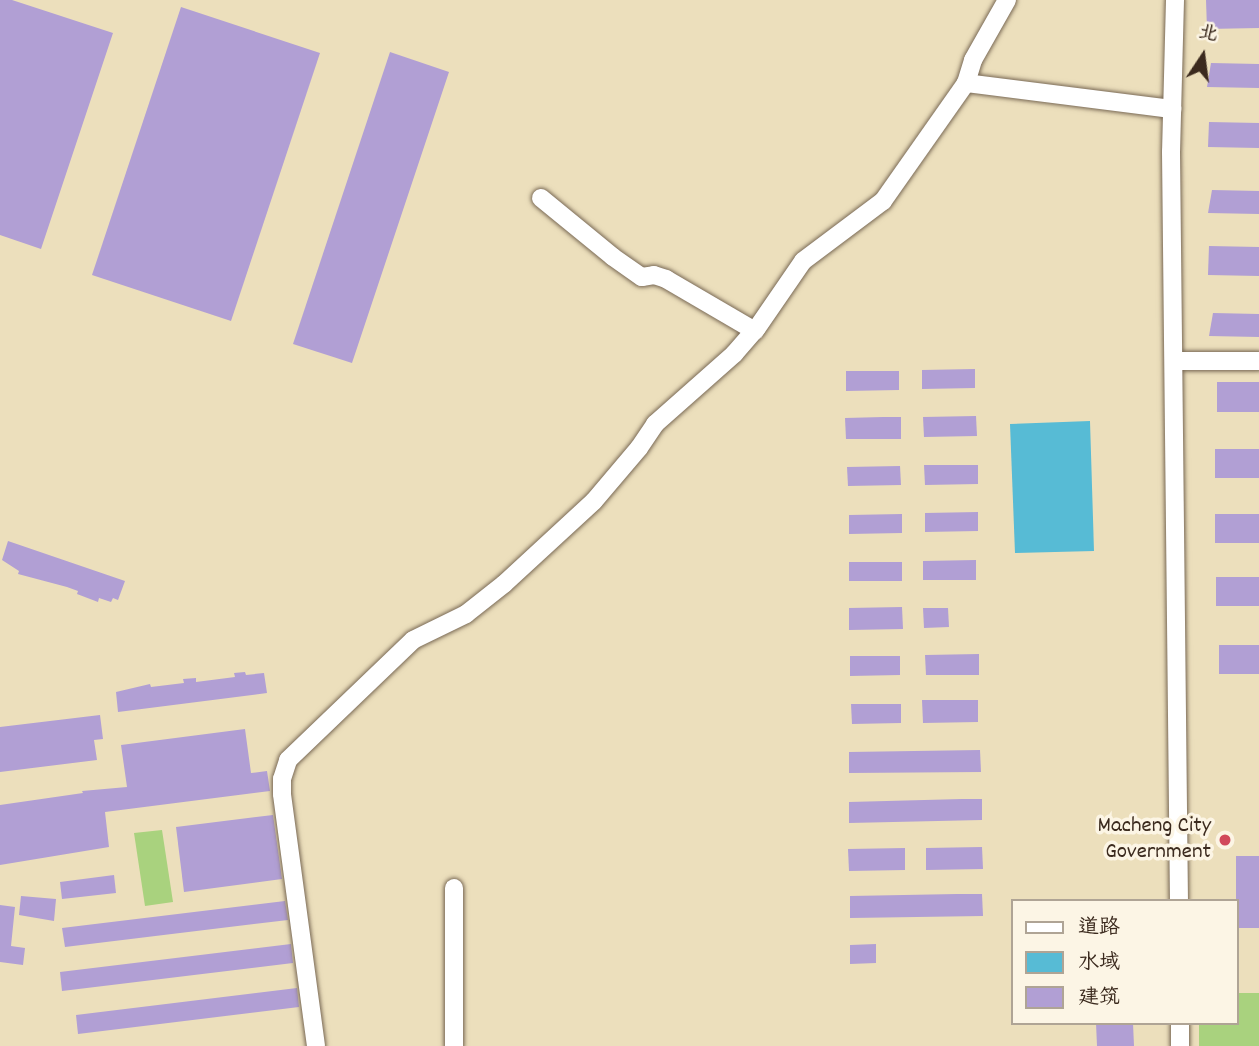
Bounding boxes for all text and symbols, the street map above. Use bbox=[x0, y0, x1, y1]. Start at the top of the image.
text: 北 bbox=[1196, 20, 1220, 50]
north arrow bbox=[1168, 21, 1238, 91]
place label: Macheng City Government bbox=[1097, 813, 1211, 867]
marker: Macheng City Government bbox=[1217, 832, 1233, 848]
legend bbox=[1010, 899, 1238, 1025]
text: 道路 bbox=[1078, 914, 1120, 944]
text: 水域 bbox=[1078, 949, 1120, 979]
text: 建筑 bbox=[1078, 984, 1120, 1014]

